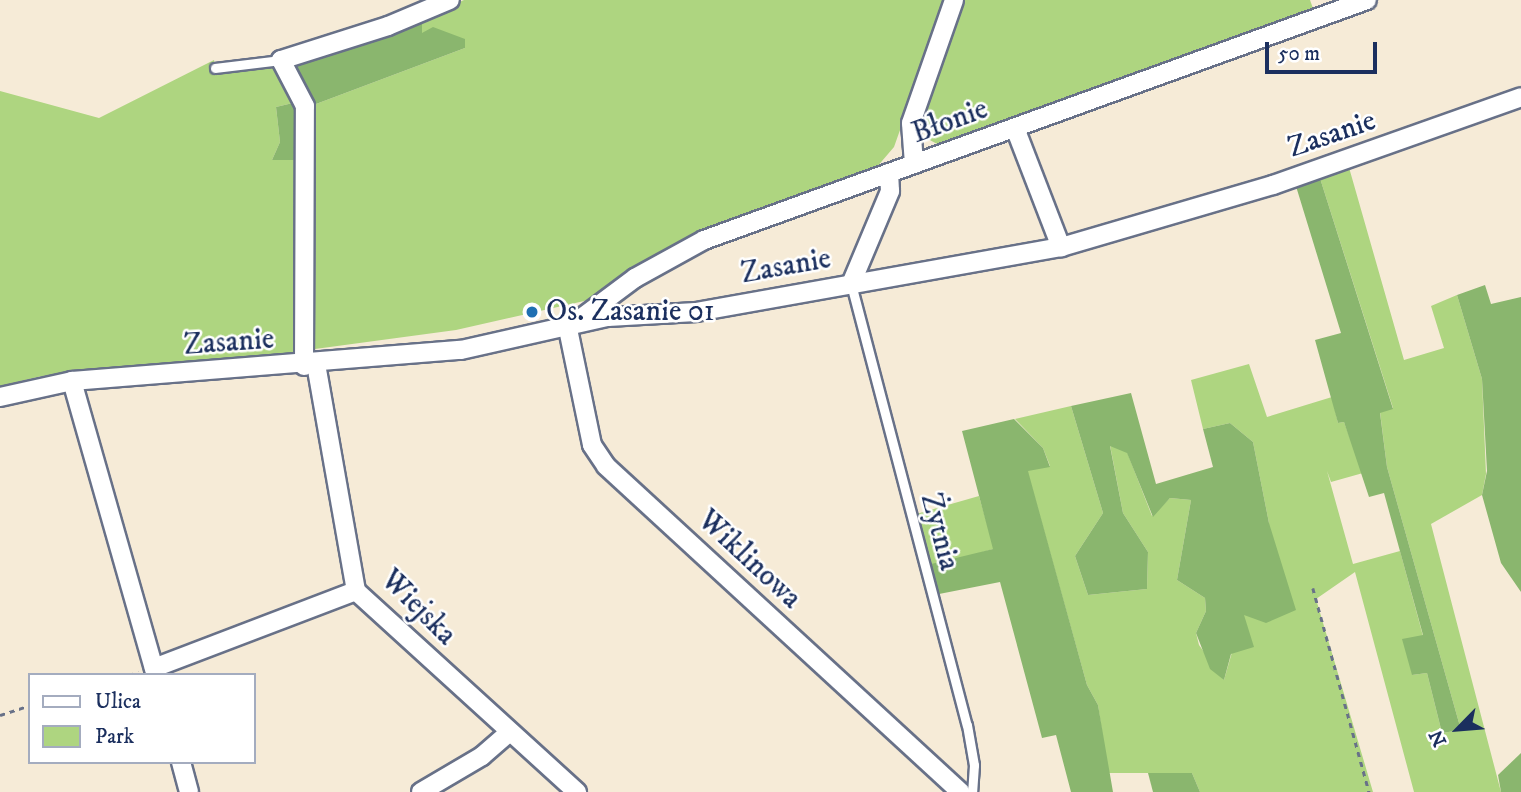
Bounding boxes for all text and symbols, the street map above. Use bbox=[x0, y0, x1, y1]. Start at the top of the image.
scale bar bbox=[1269, 28, 1381, 72]
text: 50 m bbox=[1278, 41, 1320, 67]
street label: Błonie bbox=[907, 92, 993, 152]
street label: Zasanie bbox=[1283, 103, 1381, 167]
street label: Zasanie bbox=[738, 241, 834, 293]
place label: Os. Zasanie 01 bbox=[546, 294, 715, 330]
marker: Os. Zasanie 01 bbox=[524, 304, 540, 320]
street label: Zasanie bbox=[183, 322, 275, 364]
street label: Żytnia bbox=[911, 489, 967, 575]
street label: Wiklinowa bbox=[690, 503, 808, 617]
street label: Wiejska bbox=[373, 563, 463, 653]
legend bbox=[28, 673, 256, 764]
text: Ulica bbox=[95, 689, 141, 715]
north arrow bbox=[1423, 694, 1493, 764]
text: Park bbox=[95, 724, 134, 750]
text: N bbox=[1425, 726, 1452, 750]

